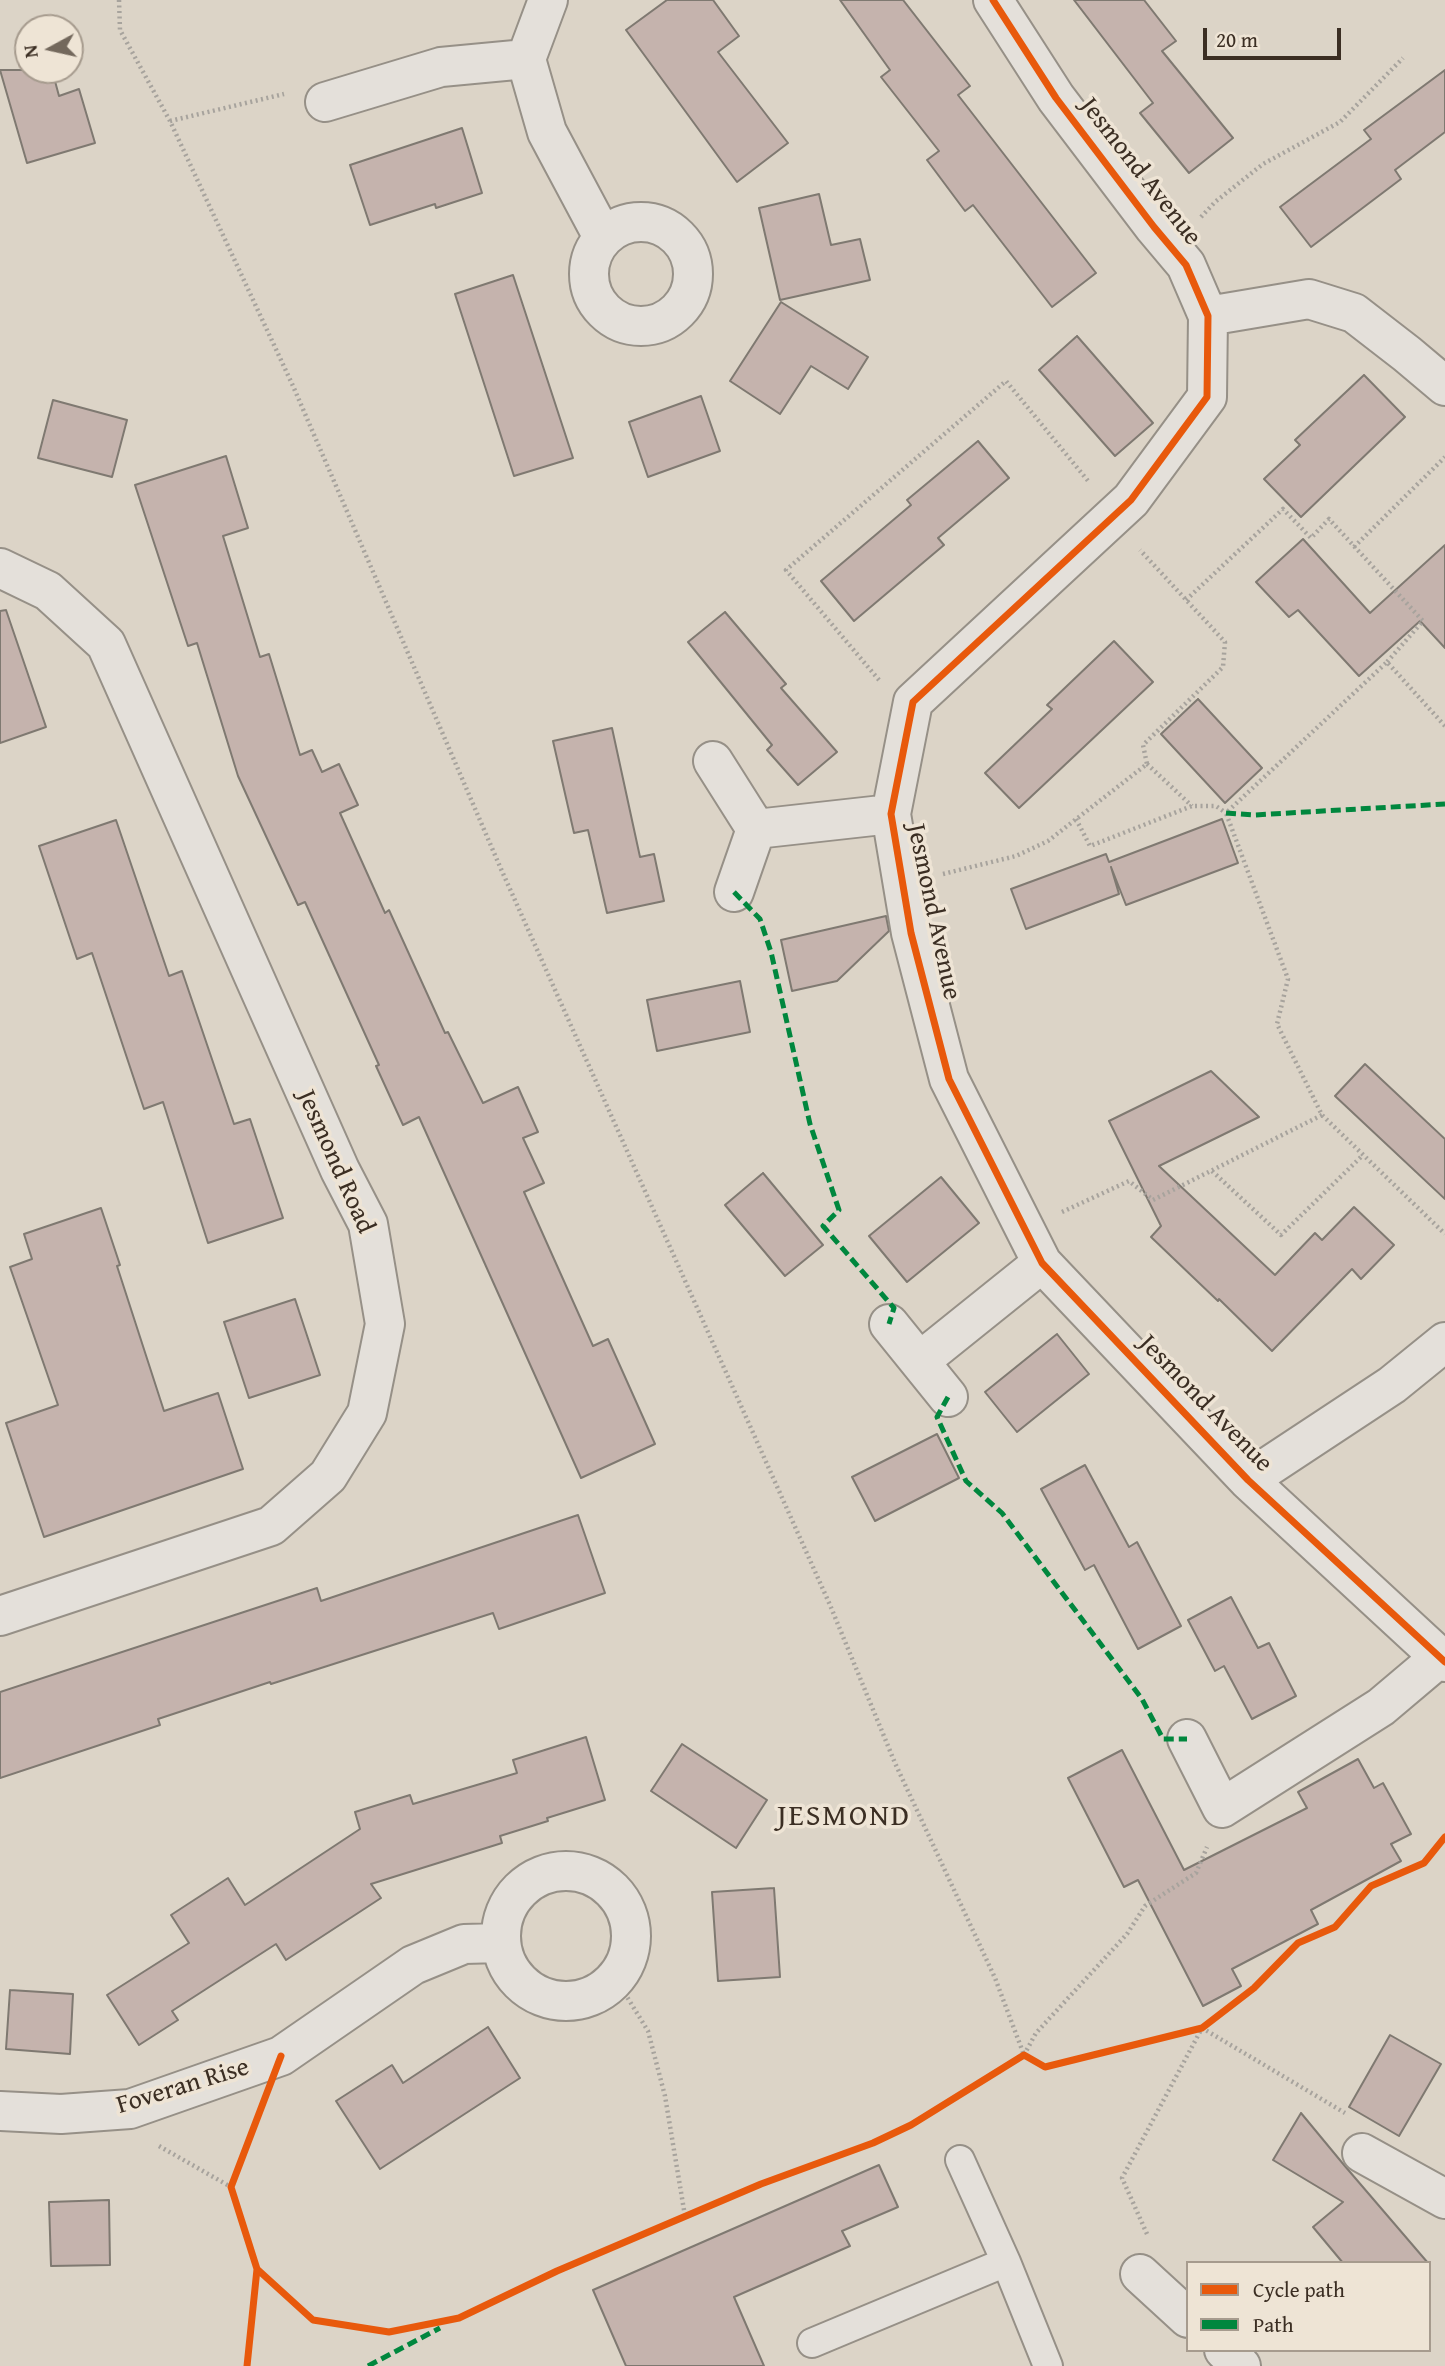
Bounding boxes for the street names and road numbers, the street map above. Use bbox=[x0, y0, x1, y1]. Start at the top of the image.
street label: Jesmond Avenue bbox=[1073, 92, 1207, 252]
street label: Jesmond Avenue bbox=[899, 821, 967, 1003]
street label: Jesmond Road bbox=[289, 1085, 381, 1239]
street label: Jesmond Avenue bbox=[1131, 1329, 1279, 1479]
street label: Foveran Rise bbox=[113, 2052, 253, 2122]

